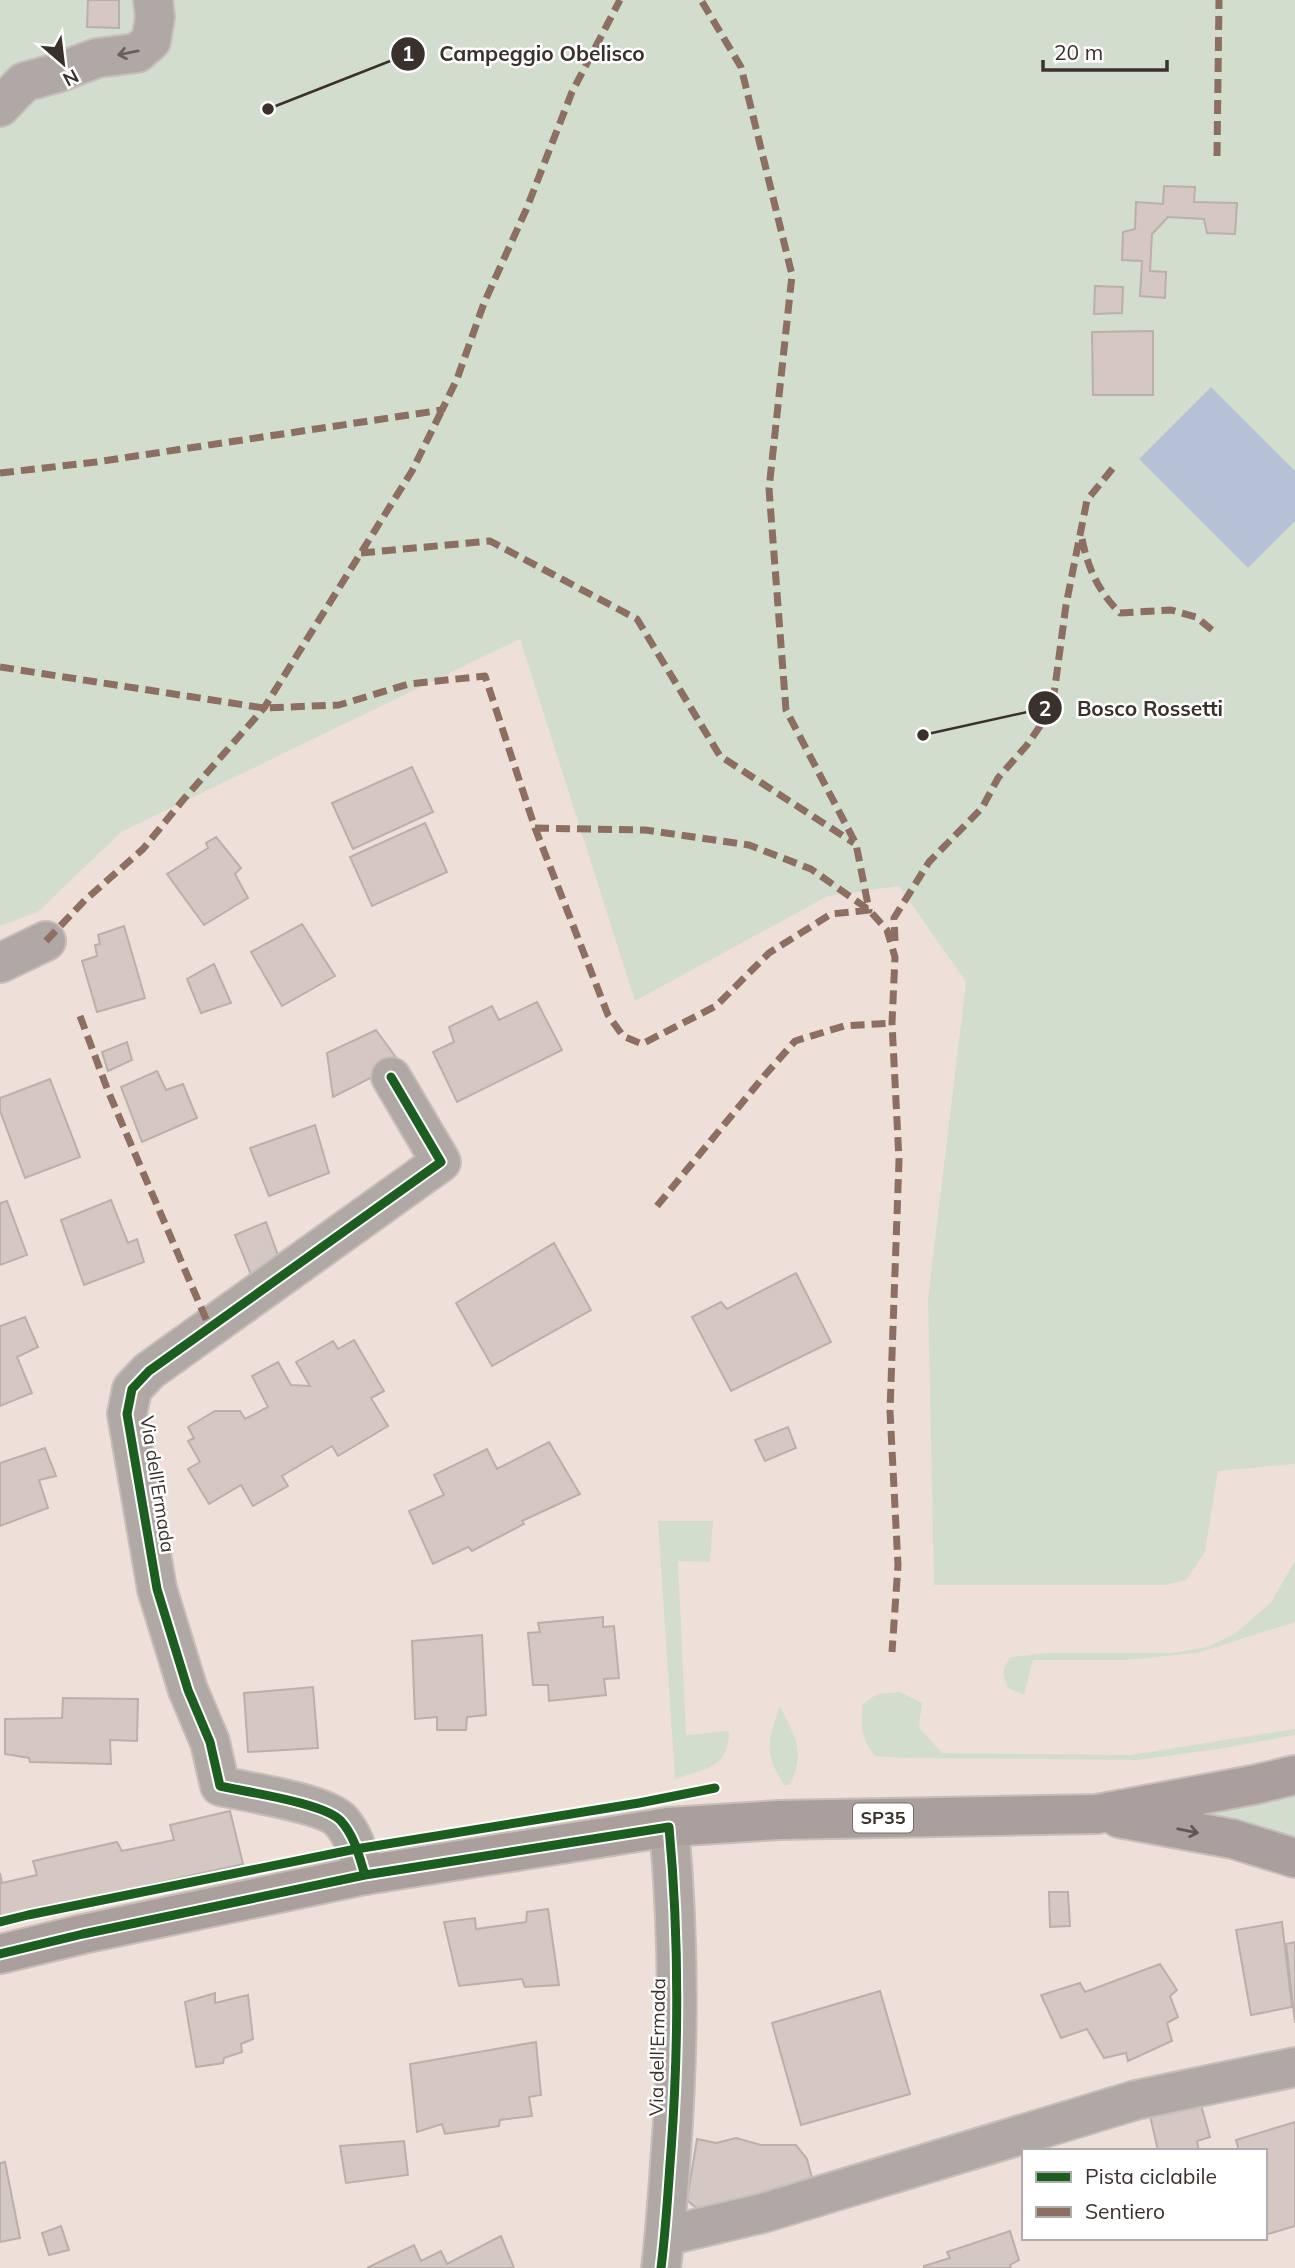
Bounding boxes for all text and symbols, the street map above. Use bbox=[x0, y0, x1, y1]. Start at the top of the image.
north arrow bbox=[28, 28, 98, 98]
scale bar bbox=[1043, 28, 1167, 72]
callout: Campeggio Obelisco bbox=[391, 33, 659, 75]
text: 20 m bbox=[1054, 39, 1103, 65]
text: 1 bbox=[402, 40, 414, 66]
text: Campeggio Obelisco bbox=[439, 40, 645, 66]
one-way arrow bbox=[118, 48, 140, 61]
text: N bbox=[59, 64, 83, 92]
callout: Bosco Rossetti bbox=[1027, 687, 1237, 729]
text: 2 bbox=[1039, 695, 1051, 721]
text: Bosco Rossetti bbox=[1077, 695, 1223, 721]
street label: Via dell'Ermada bbox=[135, 1414, 181, 1554]
road number: SP35 bbox=[853, 1804, 913, 1832]
one-way arrow bbox=[1176, 1825, 1199, 1838]
street label: Via dell'Ermada bbox=[644, 1978, 670, 2116]
legend bbox=[1022, 2149, 1267, 2240]
text: Pista ciclabile bbox=[1085, 2163, 1217, 2189]
text: Sentiero bbox=[1085, 2198, 1165, 2224]

